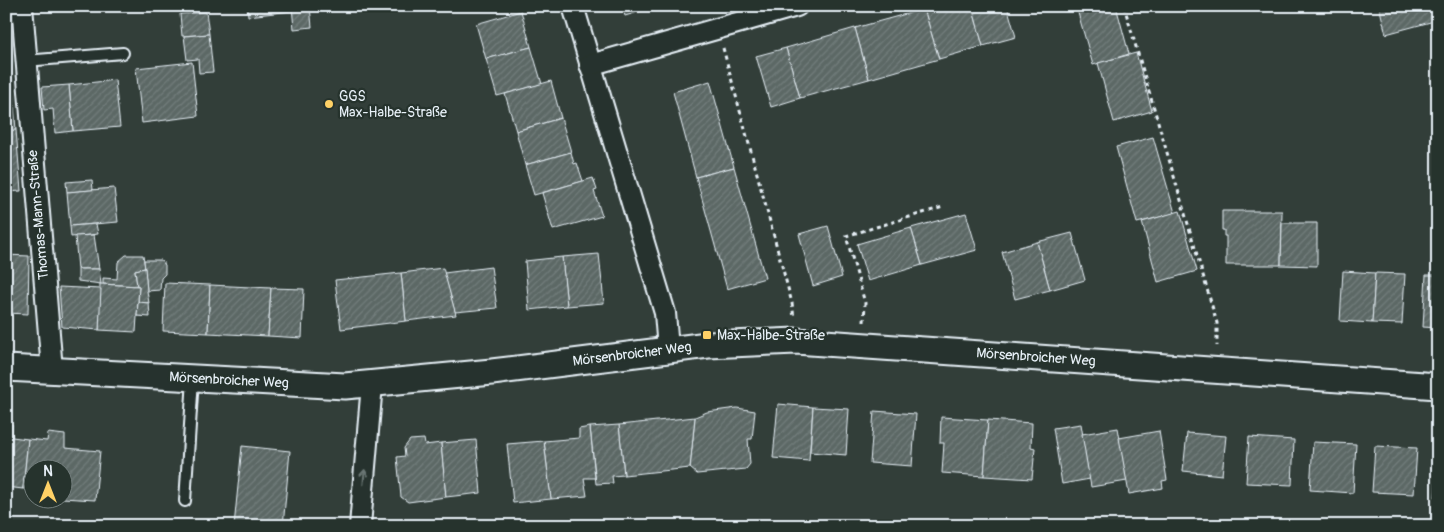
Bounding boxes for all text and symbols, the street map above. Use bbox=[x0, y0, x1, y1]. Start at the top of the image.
place label: GGS Max-Halbe-Straße bbox=[339, 88, 447, 121]
marker: GGS Max-Halbe-Straße bbox=[323, 98, 335, 110]
street label: Thomas-Mann-Straße bbox=[24, 149, 52, 281]
place label: Max-Halbe-Straße bbox=[717, 327, 825, 344]
marker: Max-Halbe-Straße bbox=[701, 329, 713, 341]
street label: Mörsenbroicher Weg bbox=[572, 338, 692, 370]
street label: Mörsenbroicher Weg bbox=[976, 344, 1096, 370]
street label: Mörsenbroicher Weg bbox=[169, 368, 289, 392]
north arrow bbox=[22, 460, 72, 510]
text: N bbox=[43, 463, 53, 480]
one-way arrow bbox=[359, 469, 369, 485]

